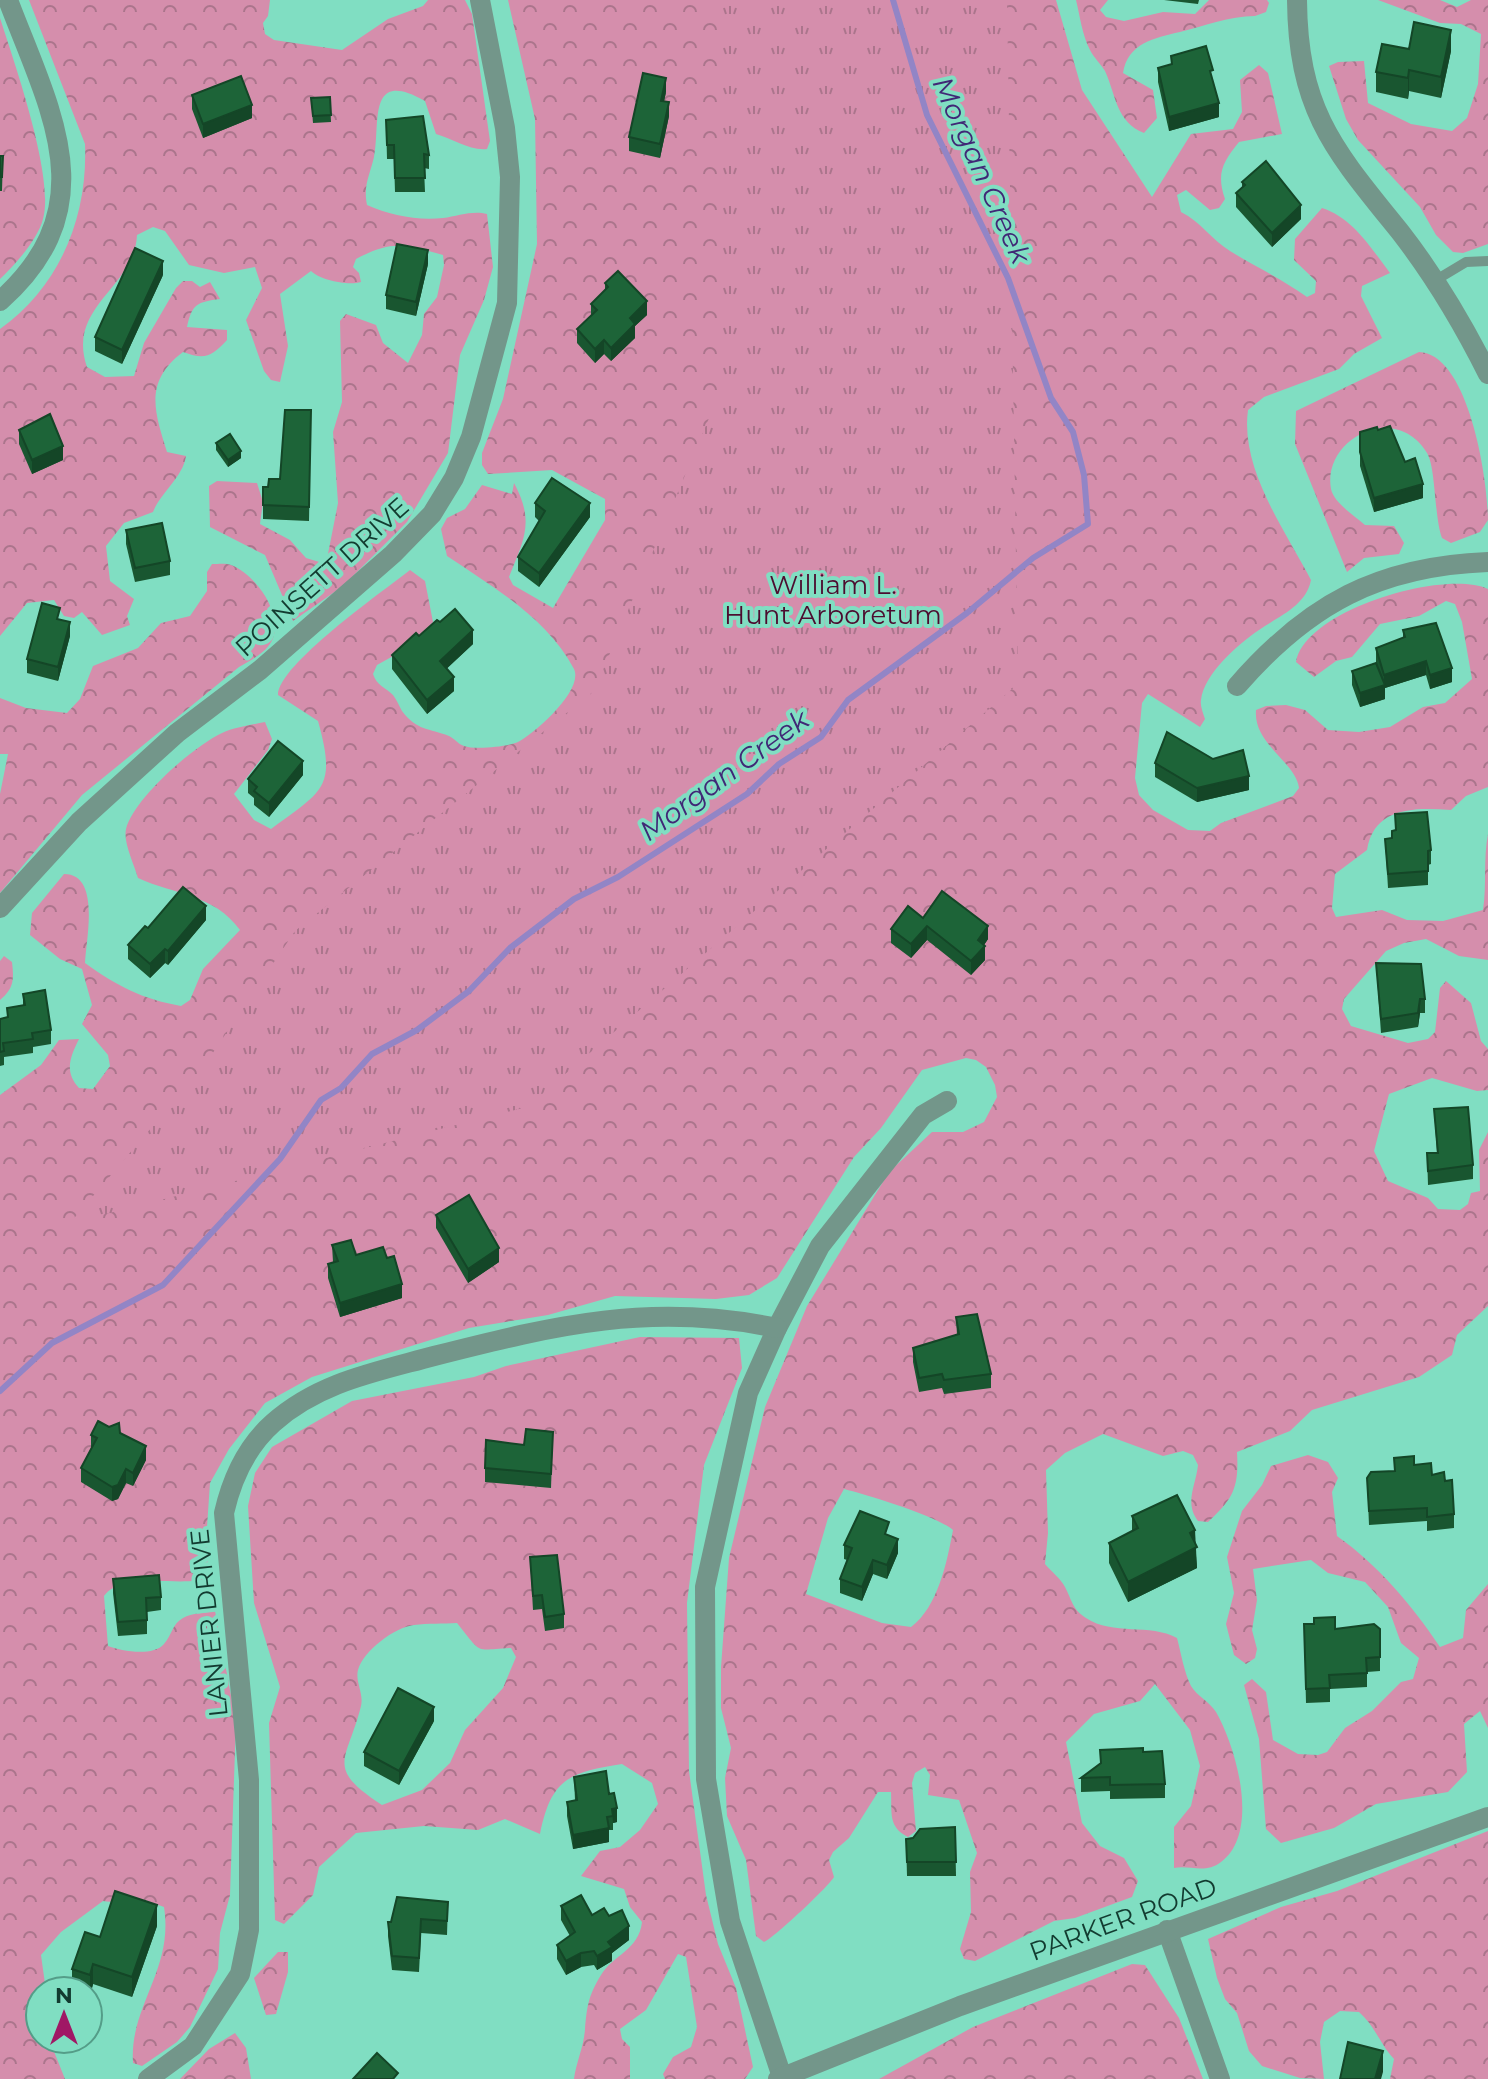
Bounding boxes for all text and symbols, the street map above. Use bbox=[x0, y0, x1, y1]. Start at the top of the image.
water label: Morgan Creek bbox=[926, 71, 1039, 270]
street label: POINSETT DRIVE bbox=[229, 491, 415, 663]
park label: William L. Hunt Arboretum bbox=[724, 569, 942, 631]
water label: Morgan Creek bbox=[633, 701, 816, 848]
street label: LANIER DRIVE bbox=[183, 1527, 235, 1719]
street label: PARKER ROAD bbox=[1025, 1870, 1221, 1968]
north arrow bbox=[24, 1975, 104, 2055]
text: N bbox=[55, 1982, 73, 2009]

